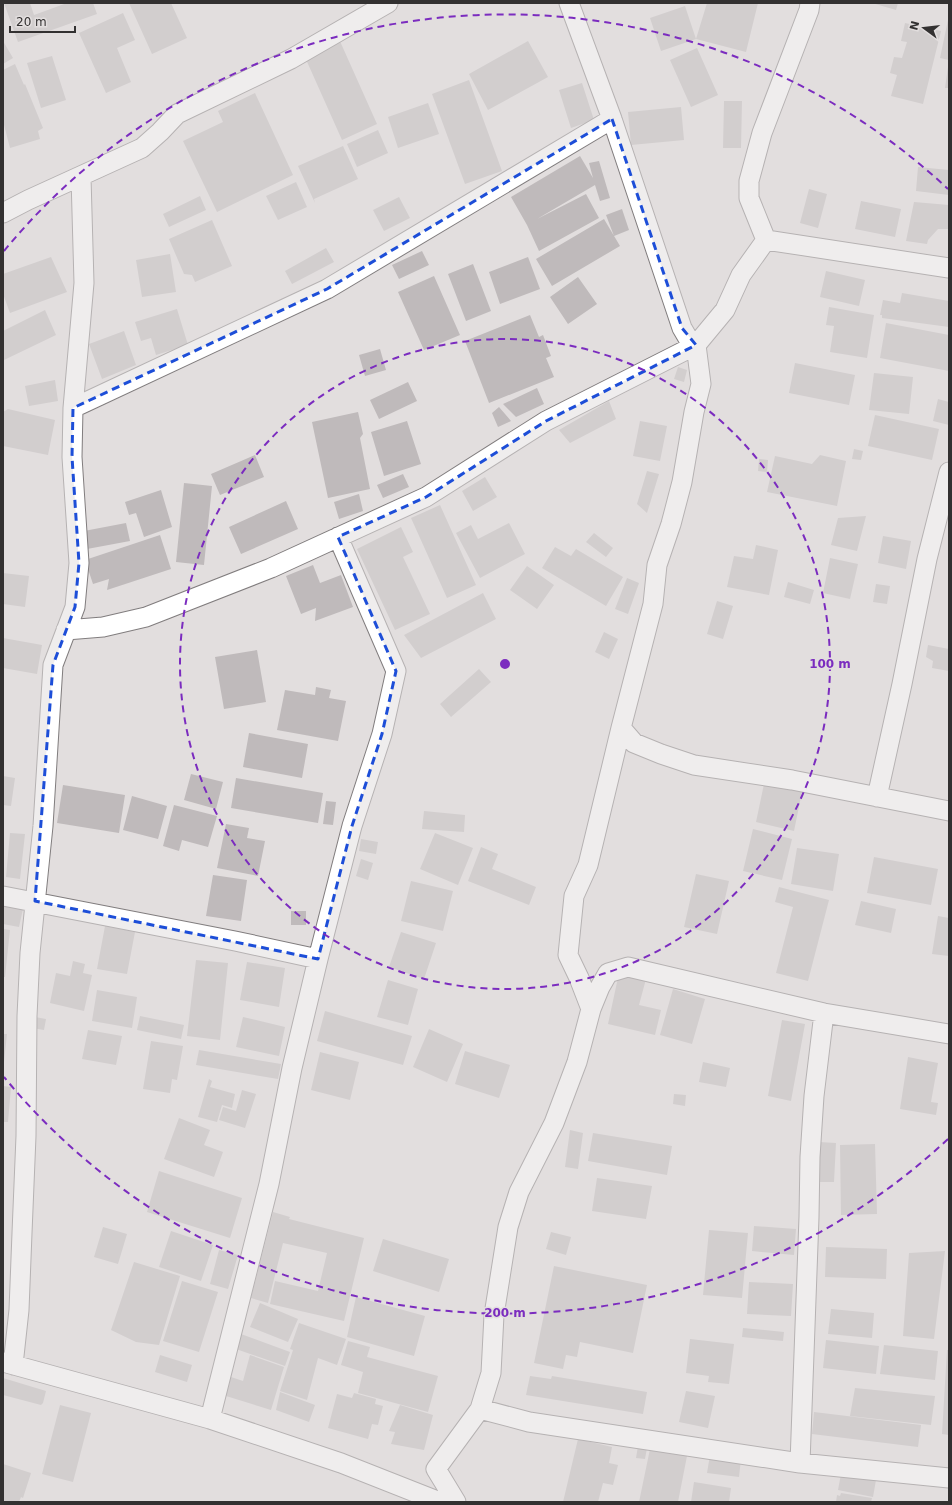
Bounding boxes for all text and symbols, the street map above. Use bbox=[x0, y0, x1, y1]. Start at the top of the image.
scale bar bbox=[10, 8, 75, 34]
north arrow bbox=[904, 8, 944, 48]
text: 20 m bbox=[16, 15, 47, 29]
text: N bbox=[907, 19, 922, 32]
centre of rings bbox=[498, 657, 512, 671]
text: 100 m bbox=[809, 657, 851, 671]
text: 200 m bbox=[484, 1306, 526, 1320]

